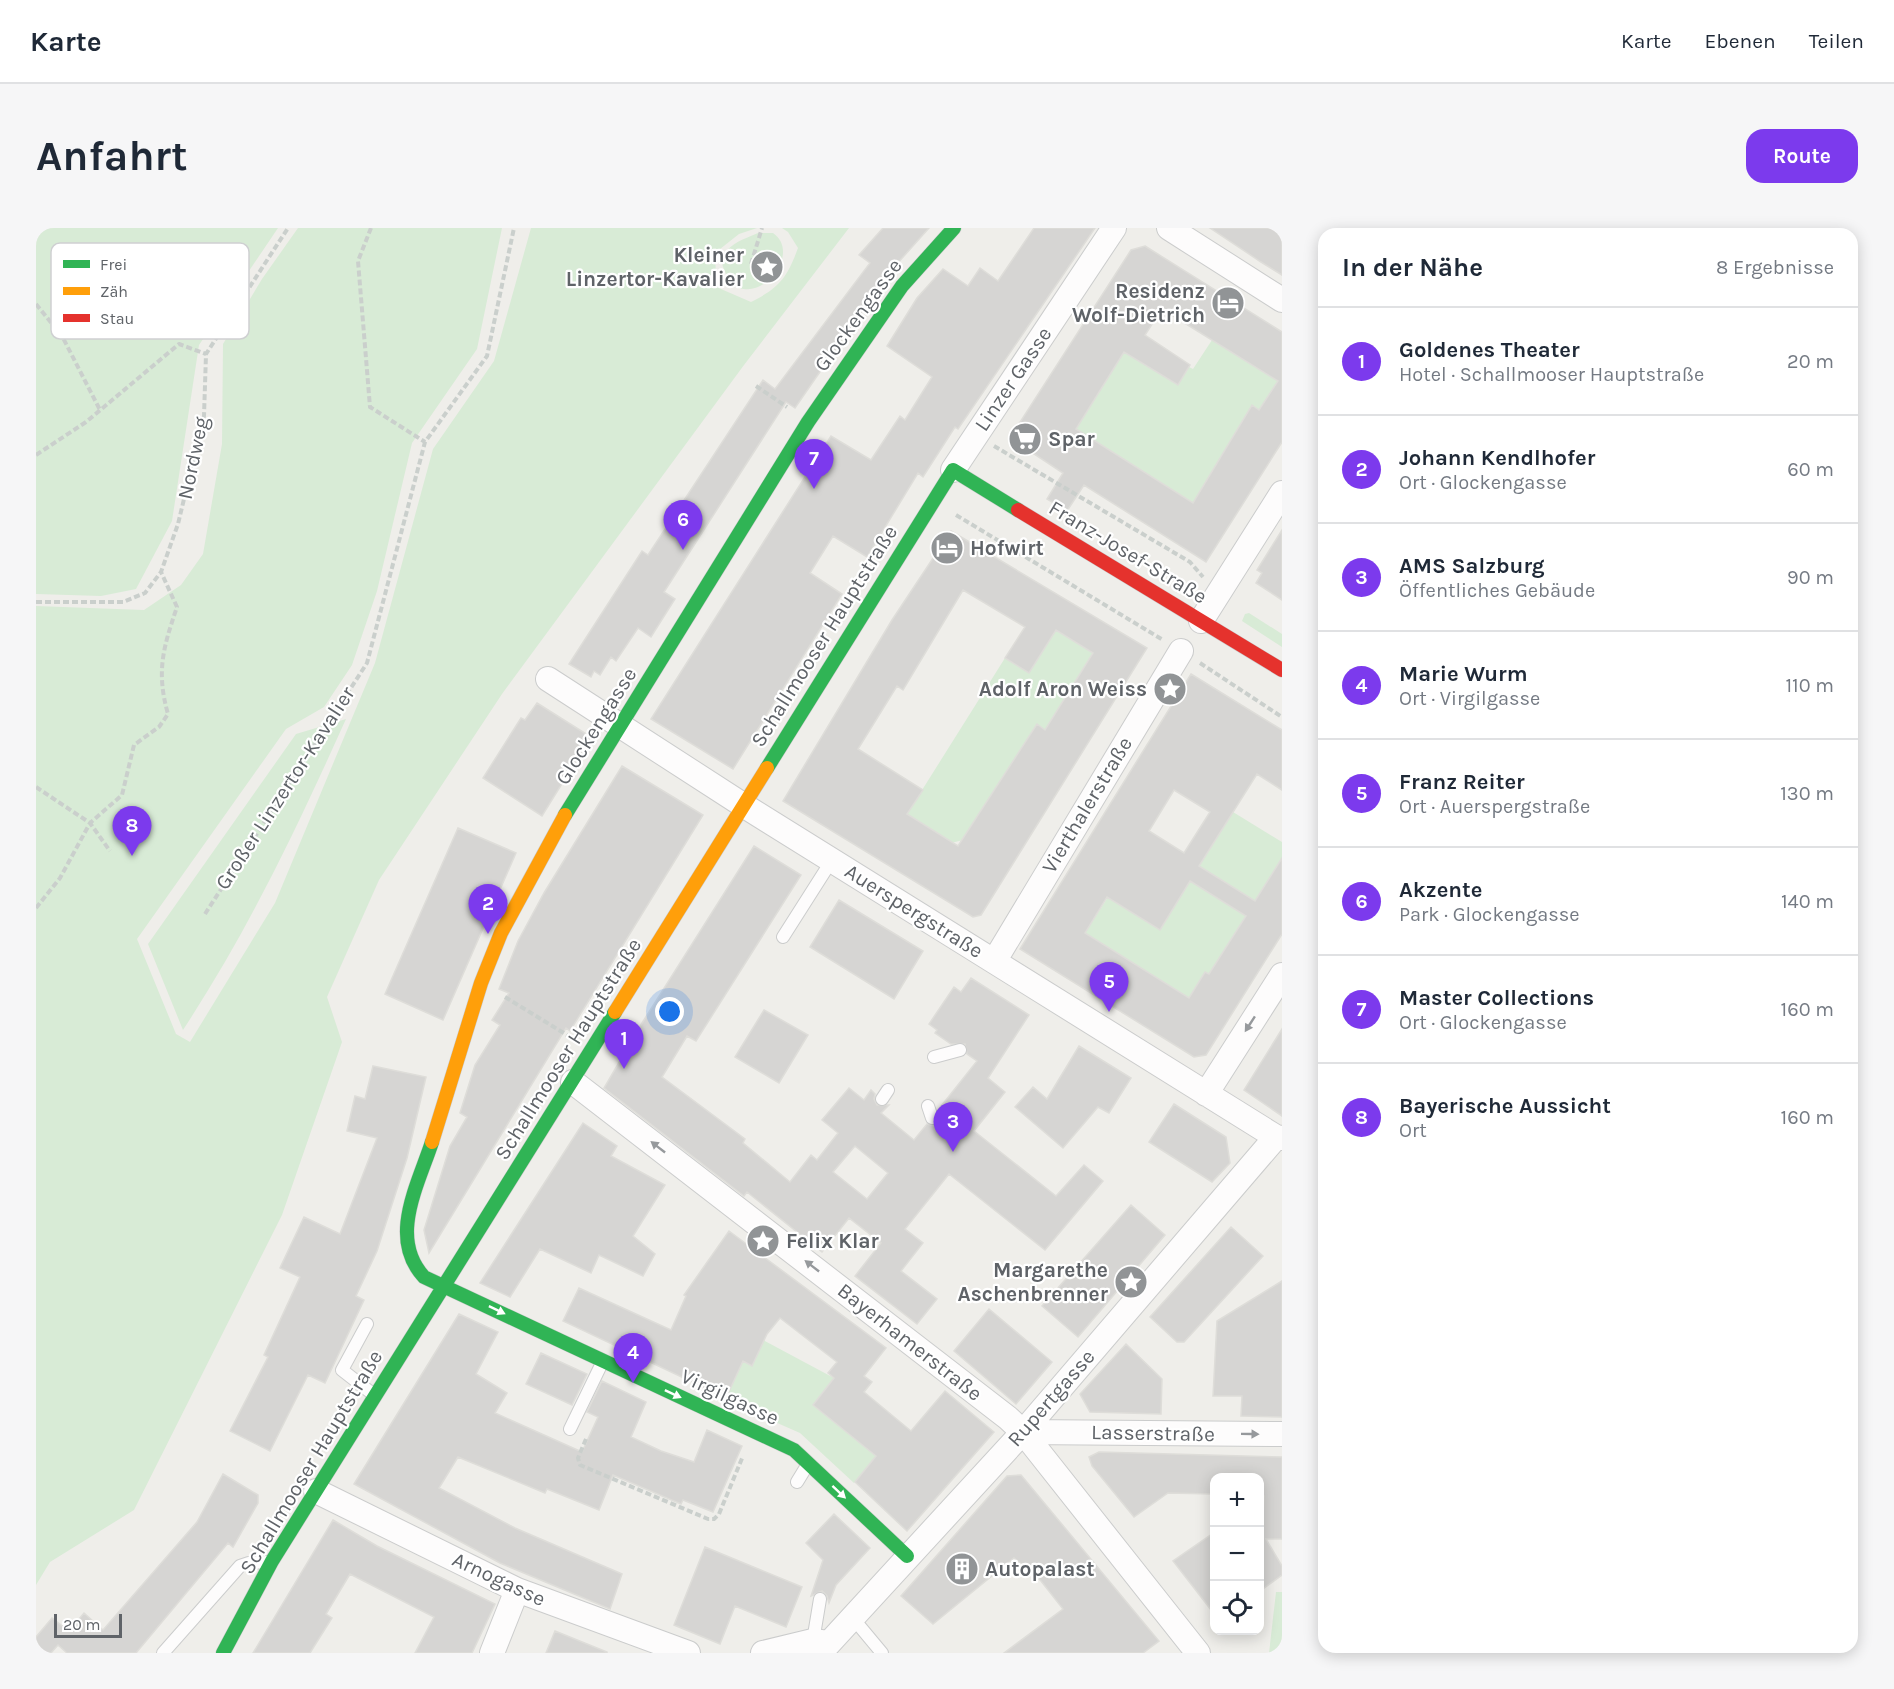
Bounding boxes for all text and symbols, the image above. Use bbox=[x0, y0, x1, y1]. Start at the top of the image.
text: Karte bbox=[30, 25, 102, 58]
text: Karte bbox=[1621, 29, 1672, 53]
text: Ebenen bbox=[1705, 29, 1776, 53]
text: Teilen bbox=[1809, 29, 1864, 53]
button: Route bbox=[1746, 129, 1858, 183]
text: Anfahrt bbox=[36, 131, 188, 181]
legend bbox=[51, 243, 249, 339]
place label: Kleiner Linzertor-Kavalier bbox=[566, 243, 745, 291]
place icon: Kleiner Linzertor-Kavalier bbox=[749, 249, 785, 285]
text: In der Nähe bbox=[1342, 252, 1483, 283]
street label: Glockengasse bbox=[809, 254, 907, 376]
text: Frei bbox=[100, 255, 127, 274]
text: 8 Ergebnisse bbox=[1716, 256, 1834, 279]
place label: Residenz Wolf-Dietrich bbox=[1072, 279, 1205, 327]
text: Zäh bbox=[100, 282, 128, 301]
hotel icon: Residenz Wolf-Dietrich bbox=[1210, 285, 1246, 321]
text: Stau bbox=[100, 309, 134, 328]
street label: Linzer Gasse bbox=[969, 323, 1057, 435]
text: Goldenes Theater bbox=[1399, 337, 1580, 363]
text: 1 bbox=[1358, 350, 1365, 373]
text: 20 m bbox=[1787, 350, 1834, 373]
text: Hotel · Schallmooser Hauptstraße bbox=[1399, 363, 1704, 386]
street label: Nordweg bbox=[173, 414, 213, 501]
supermarket icon: Spar bbox=[1007, 421, 1043, 457]
place label: Spar bbox=[1048, 427, 1095, 451]
pin: 7 bbox=[794, 440, 834, 489]
text: Johann Kendlhofer bbox=[1399, 445, 1595, 471]
text: 2 bbox=[1355, 458, 1368, 481]
text: 60 m bbox=[1787, 458, 1834, 481]
text: Ort · Glockengasse bbox=[1399, 471, 1567, 494]
street label: Franz-Josef-Straße bbox=[1045, 495, 1211, 609]
pin: 6 bbox=[664, 500, 702, 550]
street label: Schallmooser Hauptstraße bbox=[746, 521, 902, 751]
hotel icon: Hofwirt bbox=[929, 530, 965, 566]
place label: Hofwirt bbox=[970, 536, 1044, 560]
text: AMS Salzburg bbox=[1399, 553, 1545, 579]
text: 3 bbox=[1355, 566, 1368, 589]
text: 90 m bbox=[1787, 566, 1834, 589]
text: Öffentliches Gebäude bbox=[1399, 579, 1595, 602]
text: Marie Wurm bbox=[1399, 661, 1528, 687]
street label: Glockengasse bbox=[551, 663, 641, 789]
place icon: Adolf Aron Weiss bbox=[1152, 671, 1188, 707]
text: 4 bbox=[1356, 674, 1367, 697]
text: 110 m bbox=[1785, 674, 1834, 697]
place label: Adolf Aron Weiss bbox=[979, 677, 1147, 701]
street label: Großer Linzertor-Kavalier bbox=[210, 682, 360, 894]
text: Ort · Virgilgasse bbox=[1399, 687, 1540, 710]
street label: Vierthalerstraße bbox=[1037, 733, 1137, 877]
text: Franz Reiter bbox=[1399, 769, 1525, 795]
text: 5 bbox=[1356, 782, 1367, 805]
text: 130 m bbox=[1780, 782, 1834, 805]
text: Ort · Auerspergstraße bbox=[1399, 795, 1590, 818]
pin: 8 bbox=[112, 806, 152, 856]
street label: Auerspergstraße bbox=[841, 859, 987, 963]
text: Akzente bbox=[1399, 877, 1482, 903]
pin: 2 bbox=[468, 884, 508, 934]
text: 6 bbox=[1355, 890, 1368, 913]
text: 140 m bbox=[1781, 890, 1834, 913]
text: Park · Glockengasse bbox=[1399, 903, 1580, 926]
street label: Schallmooser Hauptstraße bbox=[490, 934, 646, 1164]
pin: 5 bbox=[1090, 962, 1128, 1012]
text: Master Collections bbox=[1399, 985, 1594, 1011]
your location bbox=[655, 997, 684, 1026]
text: 7 bbox=[1357, 998, 1366, 1021]
text: 160 m bbox=[1781, 998, 1834, 1021]
text: Ort · Glockengasse bbox=[1399, 1011, 1567, 1034]
one-way arrow bbox=[1245, 1016, 1256, 1032]
pin: 1 bbox=[604, 1020, 644, 1069]
text: Bayerische Aussicht bbox=[1399, 1093, 1611, 1119]
pin: 3 bbox=[934, 1102, 972, 1152]
text: 8 bbox=[1355, 1106, 1368, 1129]
text: 160 m bbox=[1781, 1106, 1834, 1129]
text: Ort bbox=[1399, 1119, 1427, 1142]
one-way arrow bbox=[650, 1142, 665, 1154]
place icon: Felix Klar bbox=[745, 1223, 781, 1259]
place label: Felix Klar bbox=[786, 1229, 880, 1253]
place label: Margarethe Aschenbrenner bbox=[958, 1258, 1109, 1306]
one-way arrow bbox=[804, 1260, 820, 1273]
place icon: Margarethe Aschenbrenner bbox=[1113, 1264, 1149, 1300]
street label: Bayerhamerstraße bbox=[833, 1278, 987, 1406]
one-way arrow bbox=[488, 1305, 505, 1314]
pin: 4 bbox=[614, 1334, 652, 1383]
street label: Rupertgasse bbox=[1002, 1345, 1100, 1451]
street label: Schallmooser Hauptstraße bbox=[235, 1346, 387, 1578]
street label: Virgilgasse bbox=[677, 1364, 783, 1430]
one-way arrow bbox=[664, 1389, 681, 1398]
street label: Lasserstraße bbox=[1091, 1420, 1215, 1446]
one-way arrow bbox=[1240, 1429, 1259, 1439]
map controls bbox=[1210, 1473, 1264, 1635]
button: + bbox=[1210, 1473, 1264, 1527]
one-way arrow bbox=[831, 1484, 845, 1498]
button: − bbox=[1210, 1527, 1264, 1581]
street label: Arnogasse bbox=[449, 1547, 549, 1611]
building icon: Autopalast bbox=[944, 1551, 980, 1587]
place label: Autopalast bbox=[985, 1557, 1095, 1581]
button: locate bbox=[1210, 1581, 1264, 1635]
scale bar bbox=[54, 1611, 122, 1638]
text: 20 m bbox=[63, 1615, 101, 1634]

